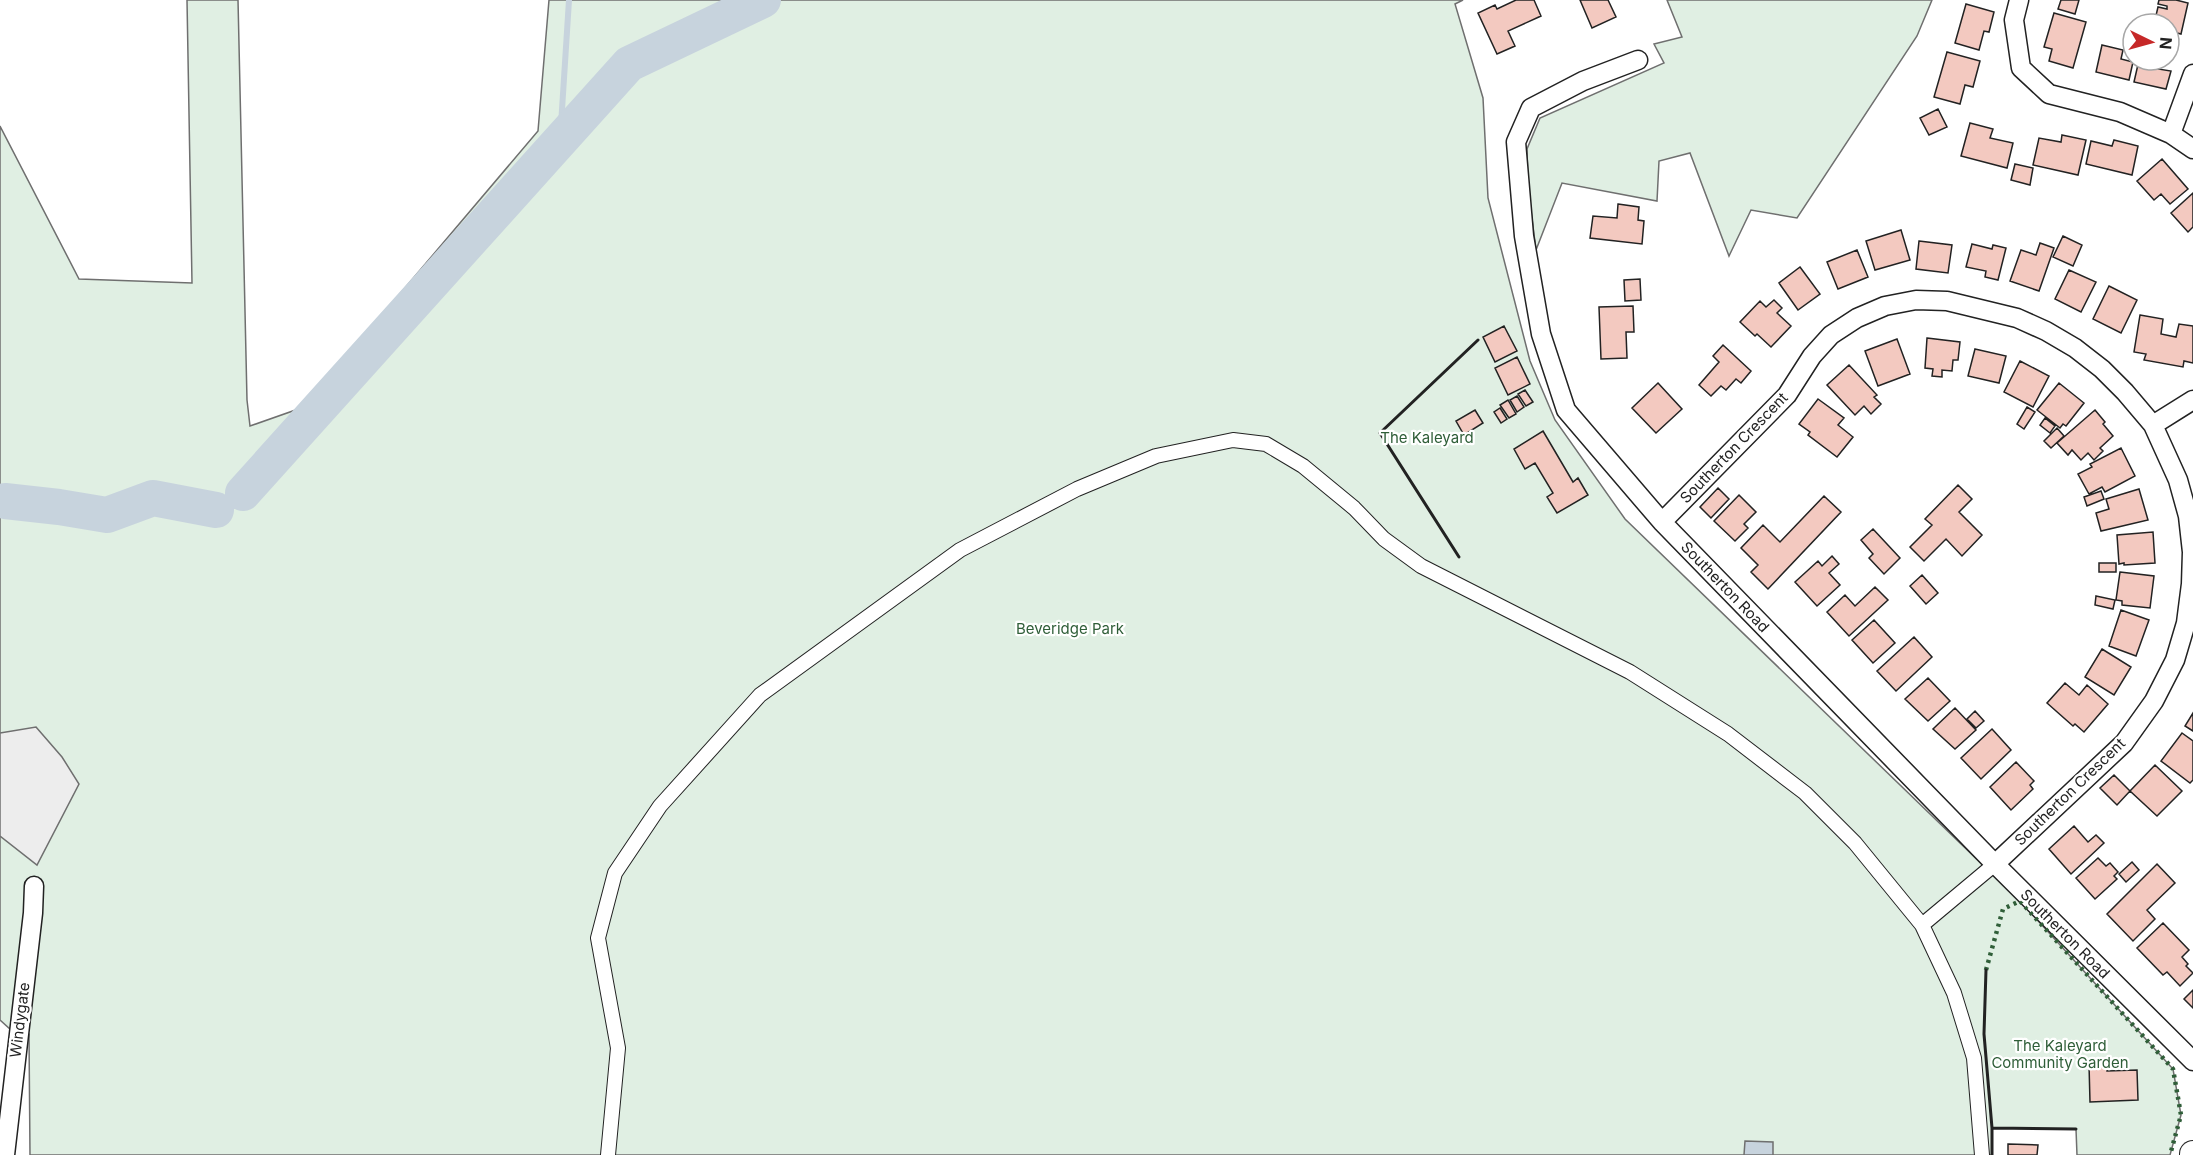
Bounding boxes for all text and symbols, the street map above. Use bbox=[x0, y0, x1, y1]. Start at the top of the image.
north arrow bbox=[2121, 12, 2181, 72]
text: N bbox=[2155, 36, 2176, 50]
street label: Southerton Crescent bbox=[1676, 388, 1792, 507]
park label: The Kaleyard bbox=[1380, 428, 1474, 447]
street label: Southerton Road bbox=[1677, 537, 1773, 636]
park label: Beveridge Park bbox=[1016, 619, 1125, 638]
street label: Southerton Crescent bbox=[2010, 734, 2129, 849]
street label: Southerton Road bbox=[2017, 885, 2114, 982]
street label: Windygate bbox=[5, 981, 34, 1059]
park label: The Kaleyard Community Garden bbox=[1991, 1036, 2129, 1072]

